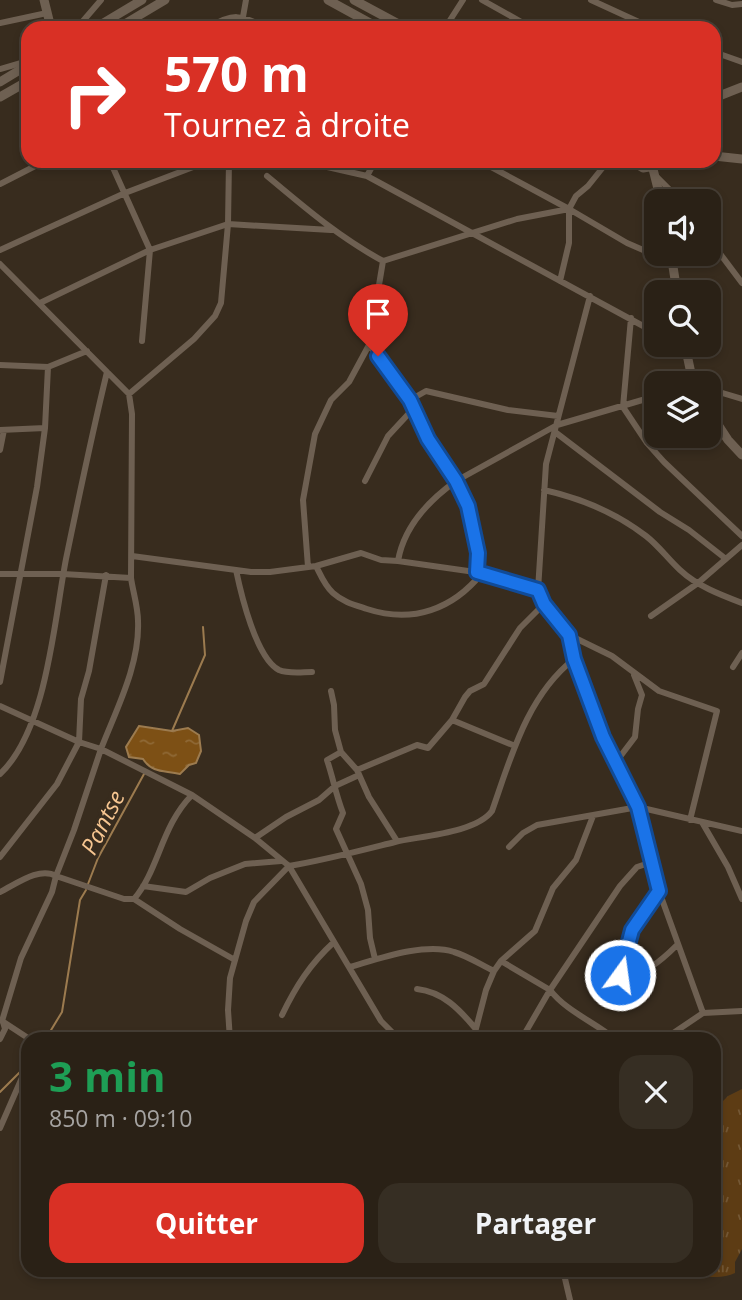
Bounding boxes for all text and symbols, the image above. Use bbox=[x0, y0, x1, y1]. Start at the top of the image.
text: 570 m bbox=[164, 40, 309, 106]
icon: right bbox=[49, 49, 140, 140]
text: Tournez à droite bbox=[164, 103, 410, 146]
map controls bbox=[644, 189, 721, 448]
button: sound bbox=[644, 189, 721, 266]
button: search bbox=[644, 280, 721, 357]
pin bbox=[348, 284, 408, 356]
icon: arrive bbox=[359, 295, 397, 333]
button: layers bbox=[644, 371, 721, 448]
water label: Pantse bbox=[72, 784, 132, 860]
position arrow bbox=[583, 938, 657, 1012]
text: 3 min bbox=[49, 1047, 166, 1104]
button: close bbox=[619, 1055, 693, 1129]
text: 850 m · 09:10 bbox=[49, 1102, 192, 1134]
button: Quitter bbox=[49, 1183, 364, 1263]
button: Partager bbox=[378, 1183, 693, 1263]

